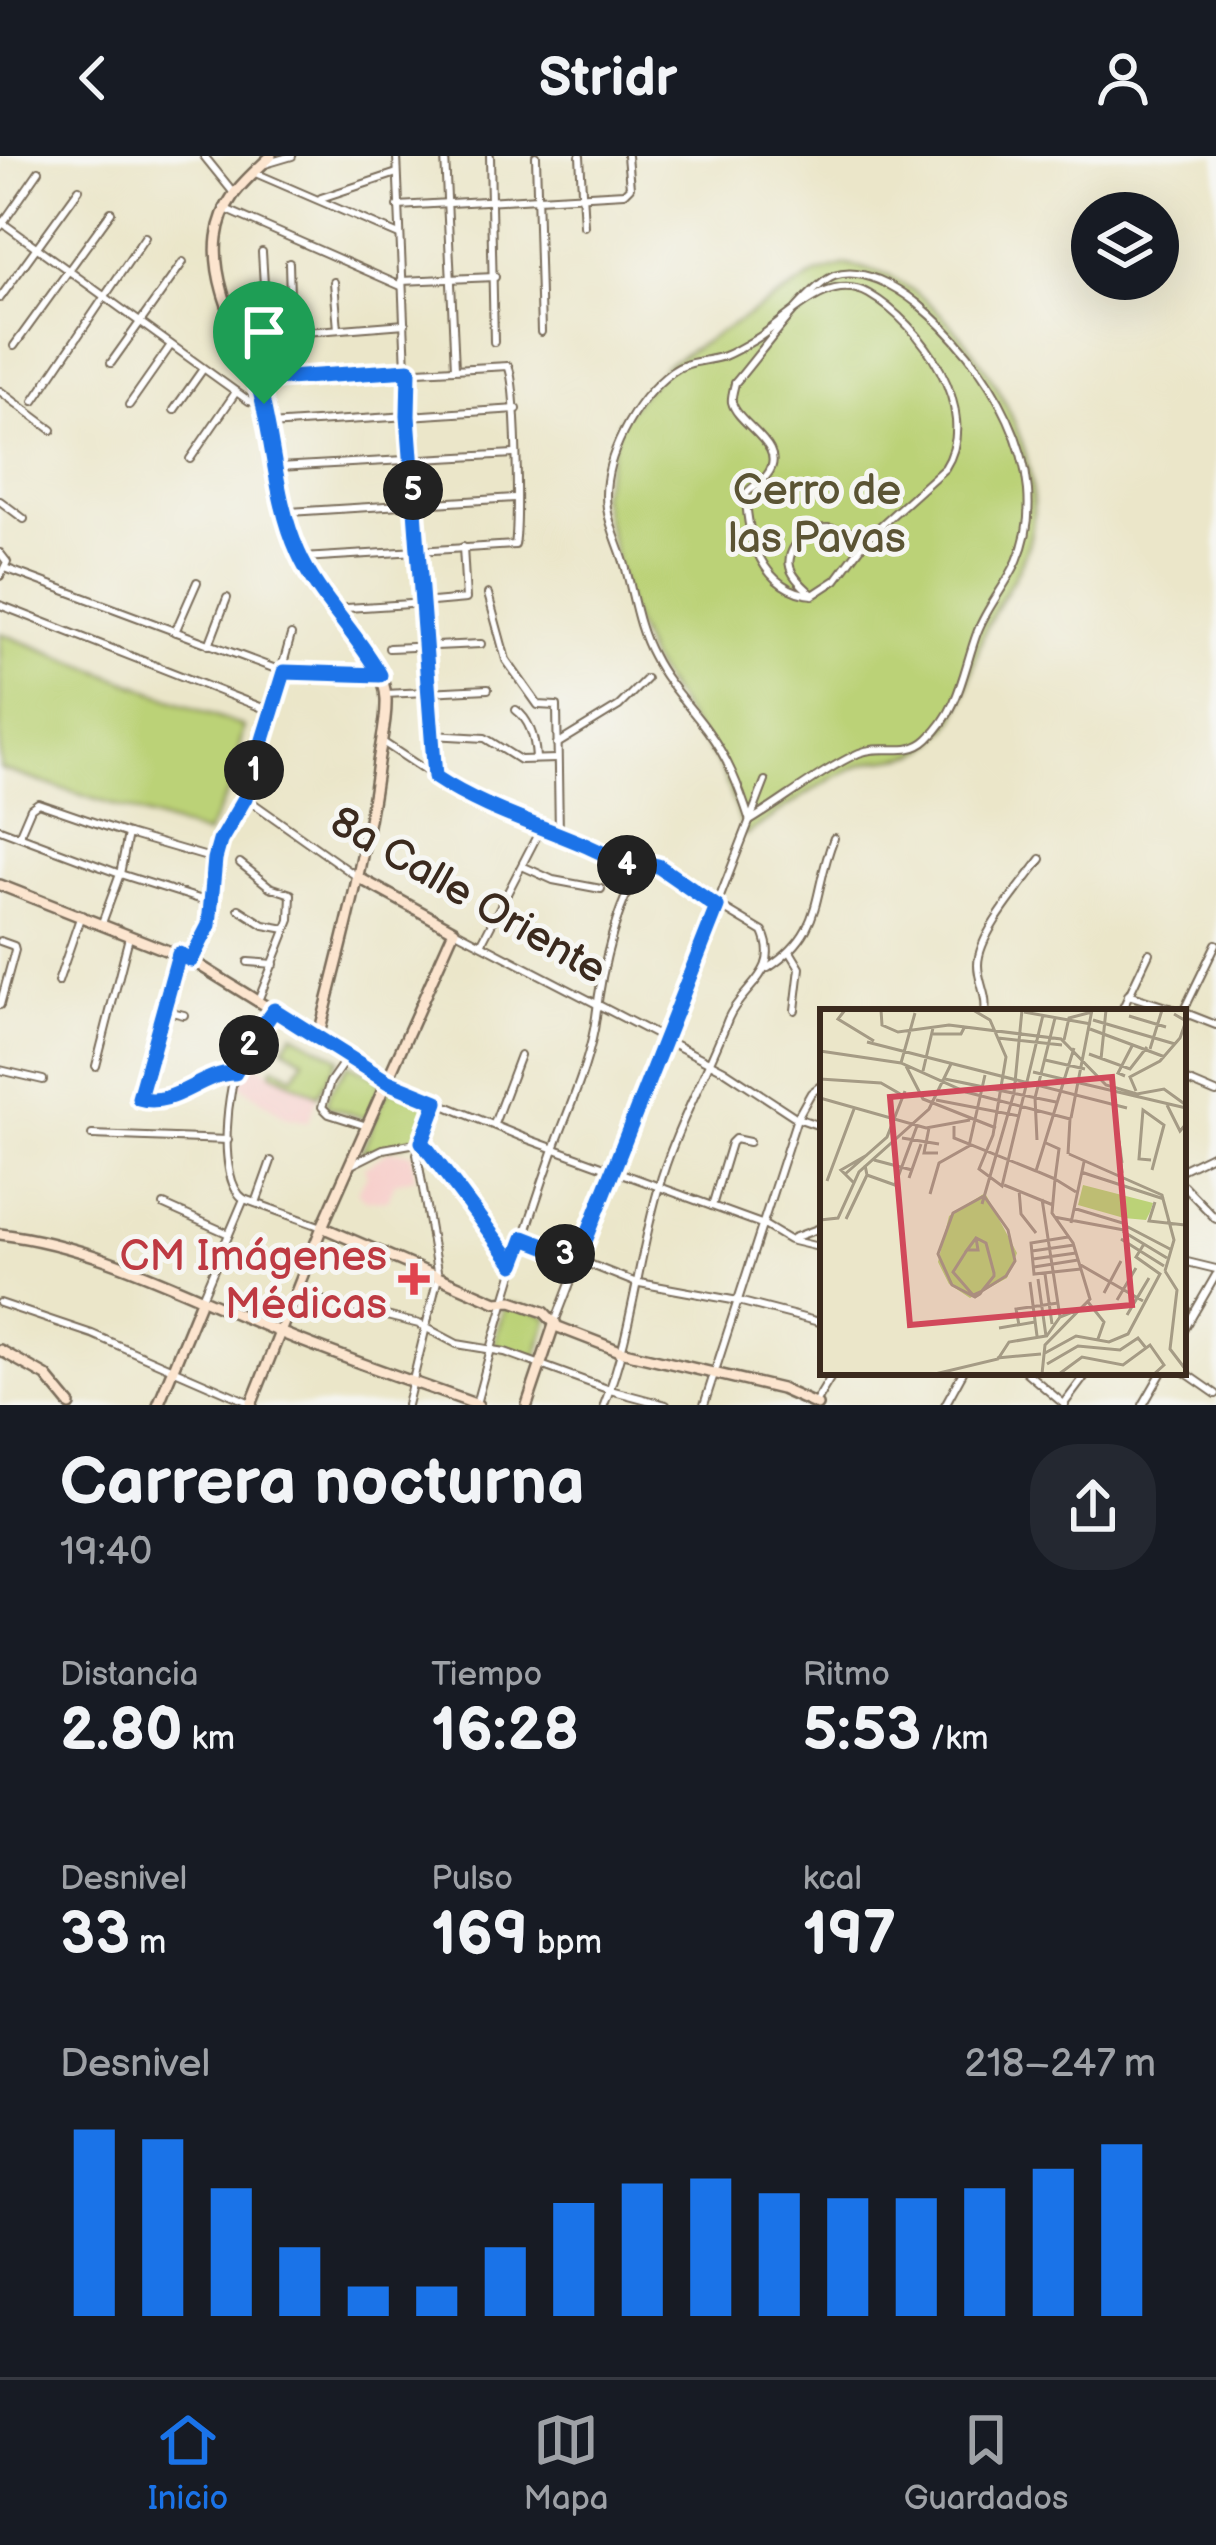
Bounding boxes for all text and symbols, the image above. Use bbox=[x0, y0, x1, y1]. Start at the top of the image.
icon: back bbox=[60, 45, 126, 111]
icon: person bbox=[1090, 45, 1156, 111]
text: Stridr bbox=[539, 46, 677, 111]
map controls bbox=[1071, 192, 1179, 300]
button: layers bbox=[1071, 192, 1179, 300]
pin bbox=[213, 281, 315, 404]
icon: arrive bbox=[231, 299, 297, 365]
pin: 5 bbox=[383, 460, 443, 520]
park label: Cerro de las Pavas bbox=[728, 466, 906, 565]
text: 5 bbox=[403, 470, 423, 510]
pin: 1 bbox=[224, 740, 284, 800]
text: 1 bbox=[247, 750, 261, 790]
street label: 8a Calle Oriente bbox=[321, 797, 615, 996]
pin: 4 bbox=[597, 835, 657, 895]
text: 4 bbox=[617, 845, 637, 885]
inset map bbox=[820, 1009, 1186, 1375]
pin: 2 bbox=[219, 1015, 279, 1075]
text: 2 bbox=[239, 1025, 259, 1065]
pin: 3 bbox=[535, 1224, 595, 1284]
place label: CM Imágenes Médicas bbox=[119, 1232, 387, 1331]
text: 3 bbox=[555, 1234, 575, 1274]
marker: CM Imágenes Médicas bbox=[398, 1263, 430, 1295]
text: Carrera nocturna bbox=[60, 1444, 585, 1523]
button: share bbox=[1030, 1444, 1156, 1570]
text: 19:40 bbox=[60, 1529, 152, 1576]
text: Distancia bbox=[60, 1655, 199, 1695]
text: Tiempo bbox=[431, 1655, 542, 1695]
text: Ritmo bbox=[803, 1655, 890, 1695]
text: 2.80 bbox=[60, 1695, 183, 1767]
text: 16:28 bbox=[431, 1695, 579, 1767]
text: 5:53 bbox=[803, 1695, 921, 1767]
text: km bbox=[183, 1719, 235, 1759]
text: /km bbox=[921, 1719, 989, 1759]
text: Desnivel bbox=[60, 1859, 187, 1899]
text: Pulso bbox=[431, 1859, 513, 1899]
text: kcal bbox=[803, 1859, 862, 1899]
text: 33 bbox=[60, 1899, 130, 1971]
text: 169 bbox=[431, 1899, 528, 1971]
text: 197 bbox=[803, 1899, 896, 1971]
text: m bbox=[130, 1923, 166, 1963]
text: bpm bbox=[528, 1923, 602, 1963]
text: Desnivel bbox=[60, 2041, 210, 2088]
text: 218–247 m bbox=[964, 2041, 1156, 2088]
tab: Inicio bbox=[148, 2407, 228, 2519]
tab: Mapa bbox=[523, 2407, 608, 2519]
tab: Guardados bbox=[904, 2407, 1068, 2519]

